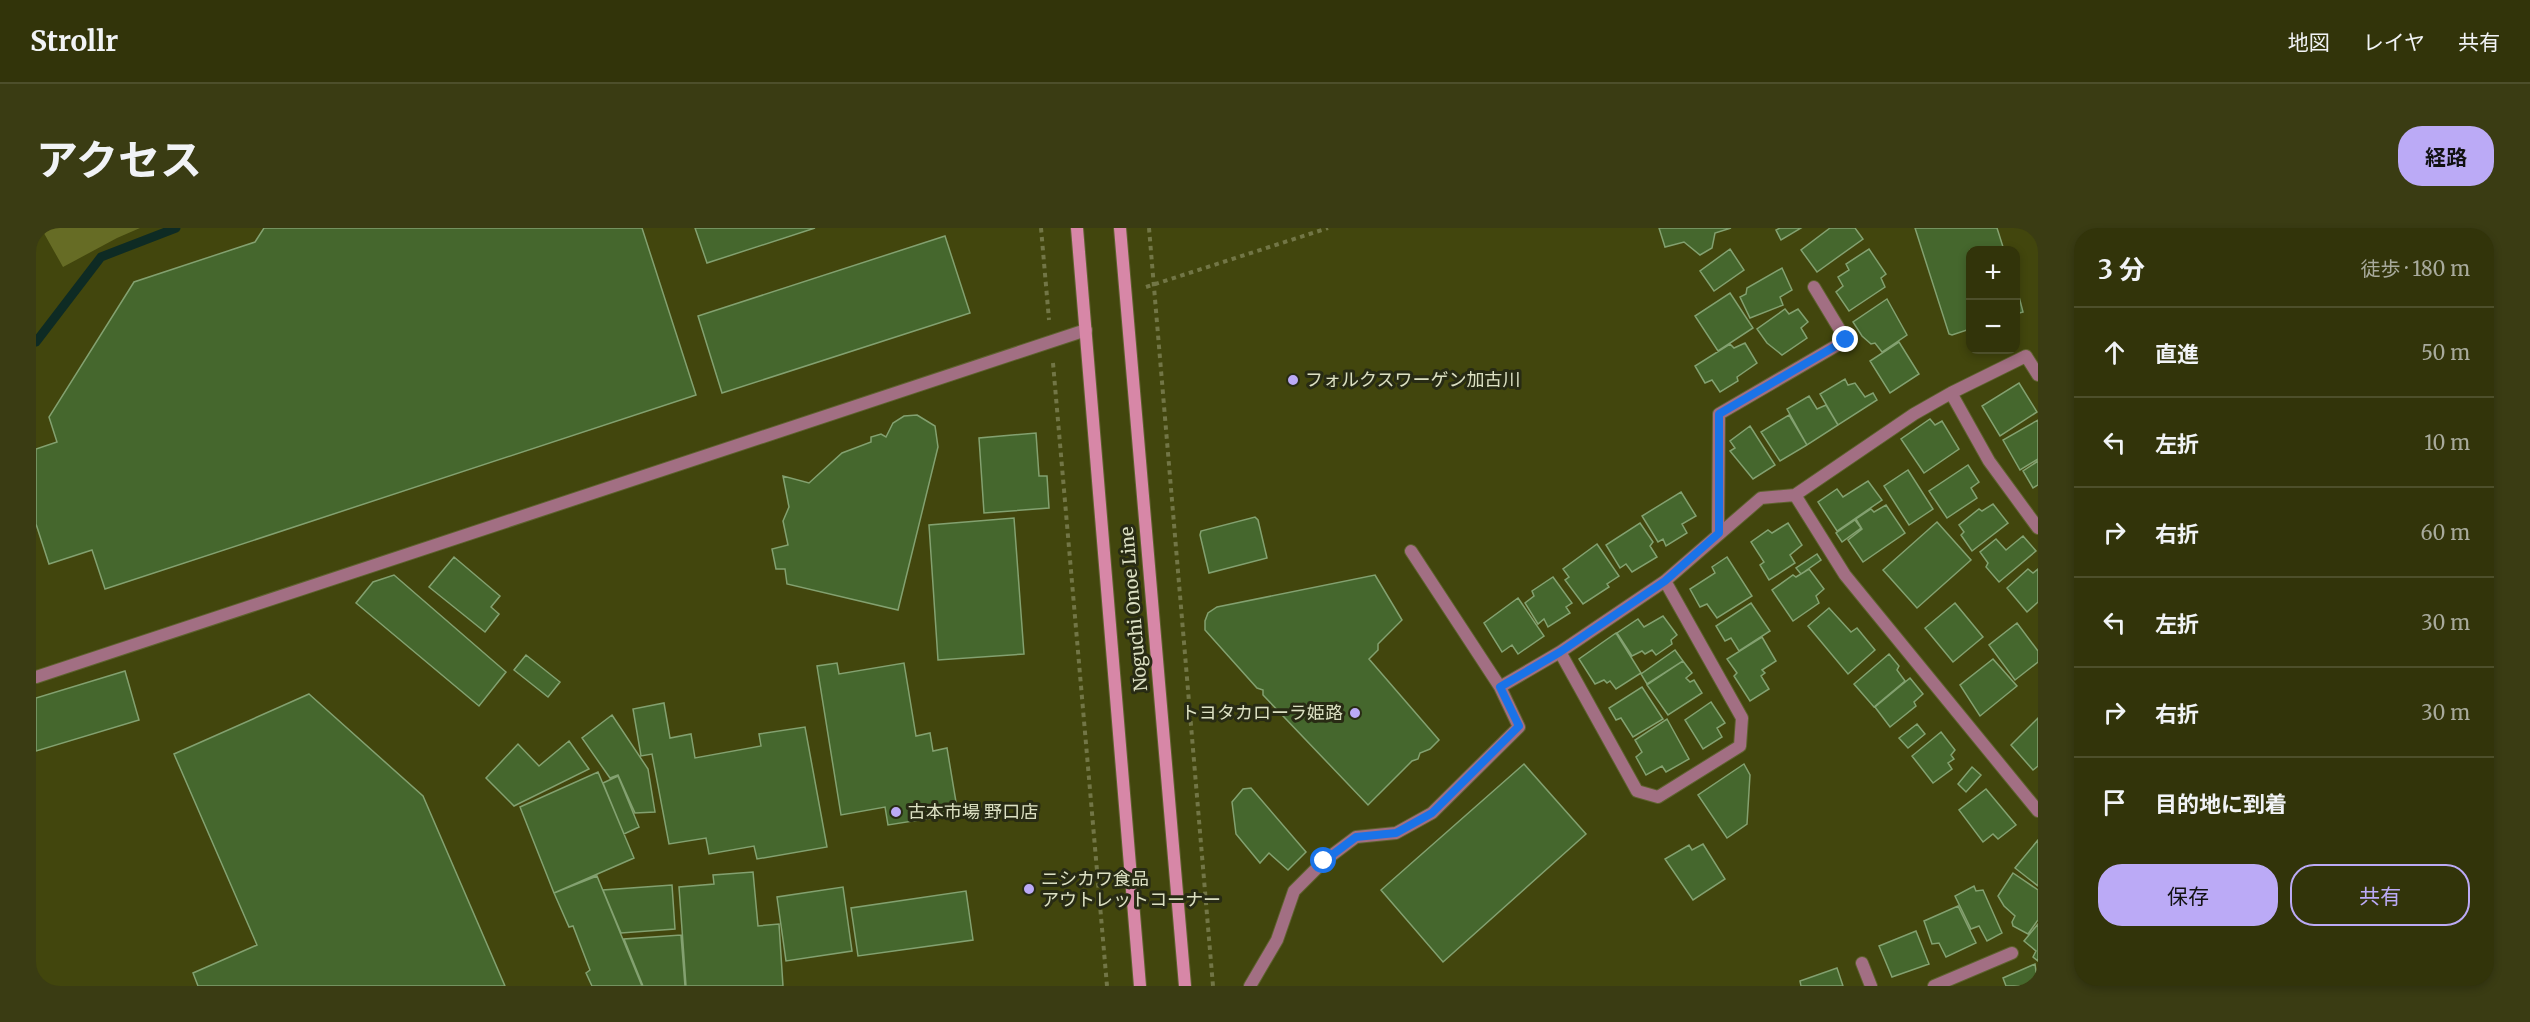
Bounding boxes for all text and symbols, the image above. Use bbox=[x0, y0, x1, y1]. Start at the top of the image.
text: Strollr bbox=[30, 23, 118, 59]
text: 地図 bbox=[2288, 29, 2330, 56]
text: レイヤ bbox=[2363, 29, 2425, 56]
text: 共有 bbox=[2458, 29, 2500, 56]
button: 経路 bbox=[2398, 126, 2494, 186]
text: アクセス bbox=[36, 134, 202, 186]
map controls bbox=[1966, 246, 2020, 354]
button: + bbox=[1966, 246, 2020, 300]
text: 3 分 bbox=[2098, 253, 2145, 286]
text: 徒歩 · 180 m bbox=[2360, 256, 2470, 281]
button: − bbox=[1966, 300, 2020, 354]
route end bbox=[1832, 326, 1858, 352]
icon: ahead bbox=[2098, 336, 2131, 369]
text: 直進 bbox=[2155, 340, 2199, 368]
text: 50 m bbox=[2421, 340, 2470, 365]
place label: フォルクスワーゲン加古川 bbox=[1305, 368, 1520, 391]
marker: フォルクスワーゲン加古川 bbox=[1286, 373, 1300, 387]
icon: left bbox=[2098, 426, 2131, 459]
text: 左折 bbox=[2155, 430, 2199, 458]
text: 10 m bbox=[2424, 430, 2470, 455]
icon: right bbox=[2098, 516, 2131, 549]
text: 右折 bbox=[2155, 520, 2199, 548]
text: 60 m bbox=[2420, 520, 2470, 545]
street label: Noguchi Onoe Line bbox=[1115, 526, 1152, 692]
icon: left bbox=[2098, 606, 2131, 639]
text: 左折 bbox=[2155, 610, 2199, 638]
text: 30 m bbox=[2421, 610, 2470, 635]
icon: right bbox=[2098, 696, 2131, 729]
text: 右折 bbox=[2155, 700, 2199, 728]
text: 30 m bbox=[2421, 700, 2470, 725]
place label: トヨタカローラ姫路 bbox=[1181, 701, 1343, 724]
marker: トヨタカローラ姫路 bbox=[1348, 706, 1362, 720]
icon: arrive bbox=[2098, 786, 2131, 819]
text: 目的地に到着 bbox=[2155, 790, 2287, 818]
place label: 古本市場 野口店 bbox=[908, 800, 1038, 823]
marker: 古本市場 野口店 bbox=[889, 805, 903, 819]
route start bbox=[1310, 847, 1336, 873]
button: 保存 bbox=[2098, 864, 2278, 926]
button: 共有 bbox=[2290, 864, 2470, 926]
place label: ニシカワ食品 アウトレットコーナー bbox=[1041, 867, 1221, 911]
marker: ニシカワ食品 アウトレットコーナー bbox=[1022, 882, 1036, 896]

